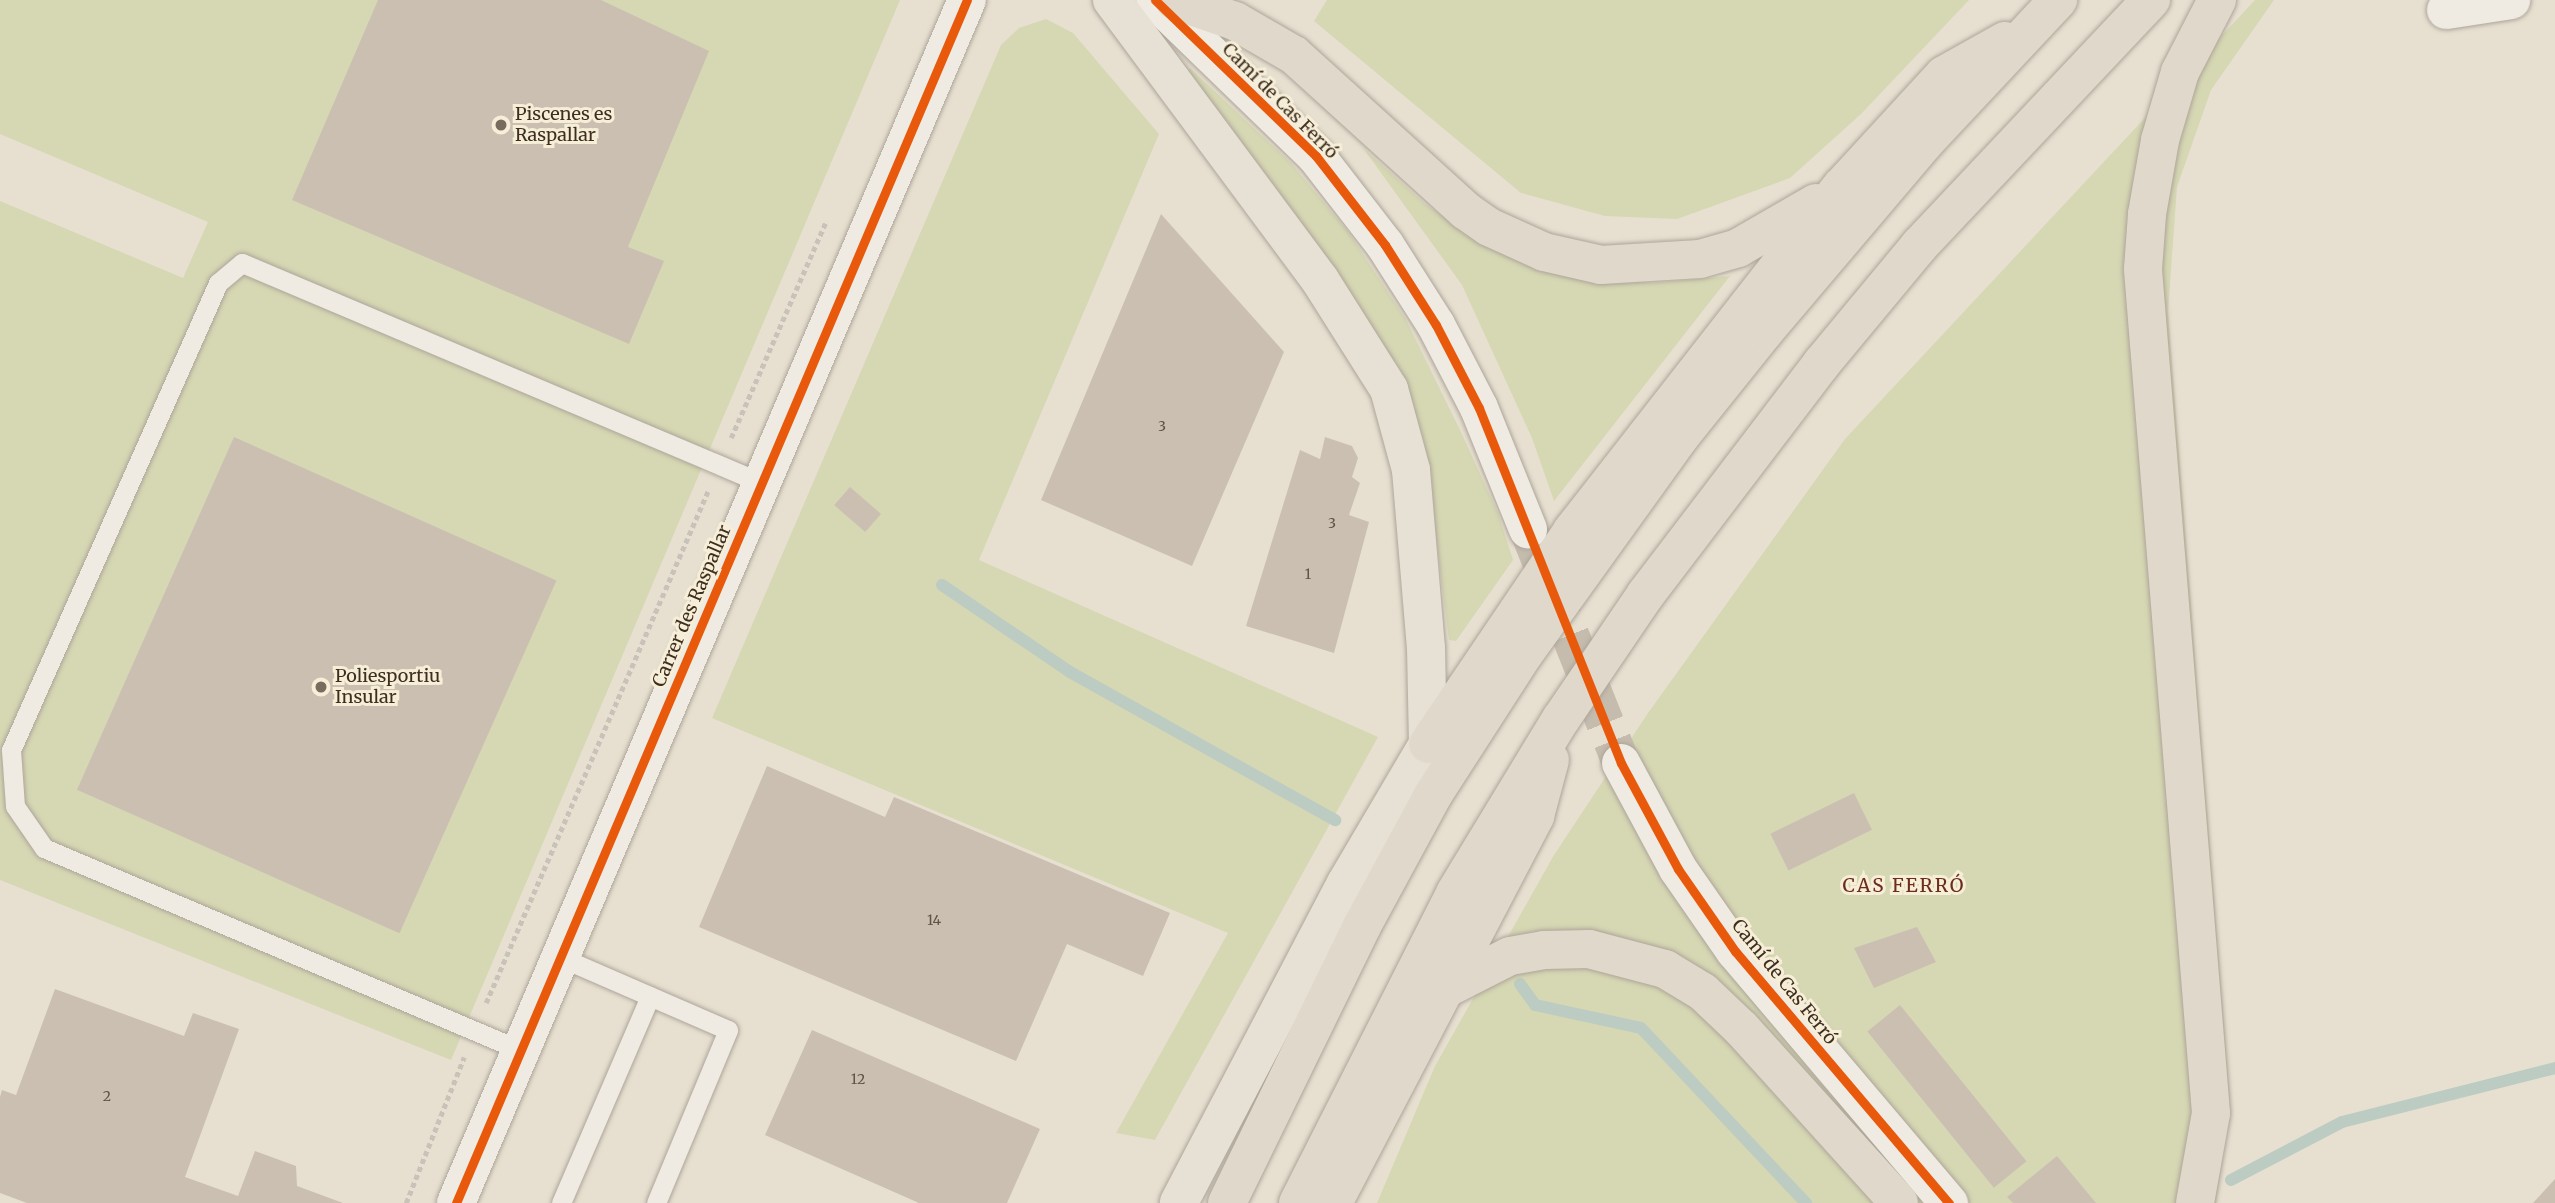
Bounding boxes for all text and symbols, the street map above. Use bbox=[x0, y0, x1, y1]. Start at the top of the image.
street label: Camí de Cas Ferró bbox=[1218, 39, 1342, 163]
place label: Piscenes es Raspallar bbox=[515, 104, 612, 146]
marker: Piscenes es Raspallar bbox=[493, 117, 509, 133]
house number: 3 bbox=[1158, 418, 1166, 434]
house number: 3 bbox=[1328, 515, 1336, 531]
street label: Carrer des Raspallar bbox=[648, 522, 736, 690]
house number: 1 bbox=[1305, 566, 1311, 582]
place label: Poliesportiu Insular bbox=[335, 666, 440, 708]
marker: Poliesportiu Insular bbox=[313, 679, 329, 695]
district label: CAS FERRÓ bbox=[1844, 875, 1964, 897]
house number: 14 bbox=[927, 912, 941, 928]
street label: Camí de Cas Ferró bbox=[1727, 915, 1841, 1049]
house number: 12 bbox=[851, 1071, 865, 1087]
house number: 2 bbox=[103, 1088, 111, 1104]

